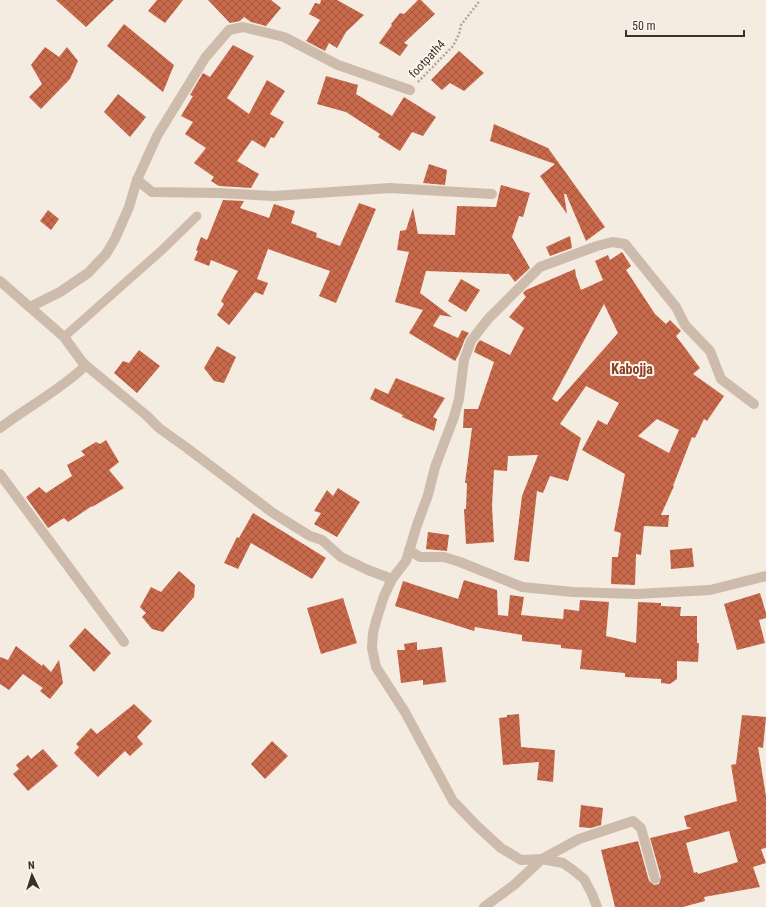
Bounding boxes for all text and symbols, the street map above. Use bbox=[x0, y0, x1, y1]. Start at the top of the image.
scale bar bbox=[626, 12, 744, 38]
text: 50 m bbox=[632, 19, 656, 33]
street label: footpath4 bbox=[406, 37, 448, 81]
district label: Kabojja bbox=[611, 361, 653, 377]
north arrow bbox=[12, 855, 52, 895]
text: N bbox=[28, 859, 35, 872]

